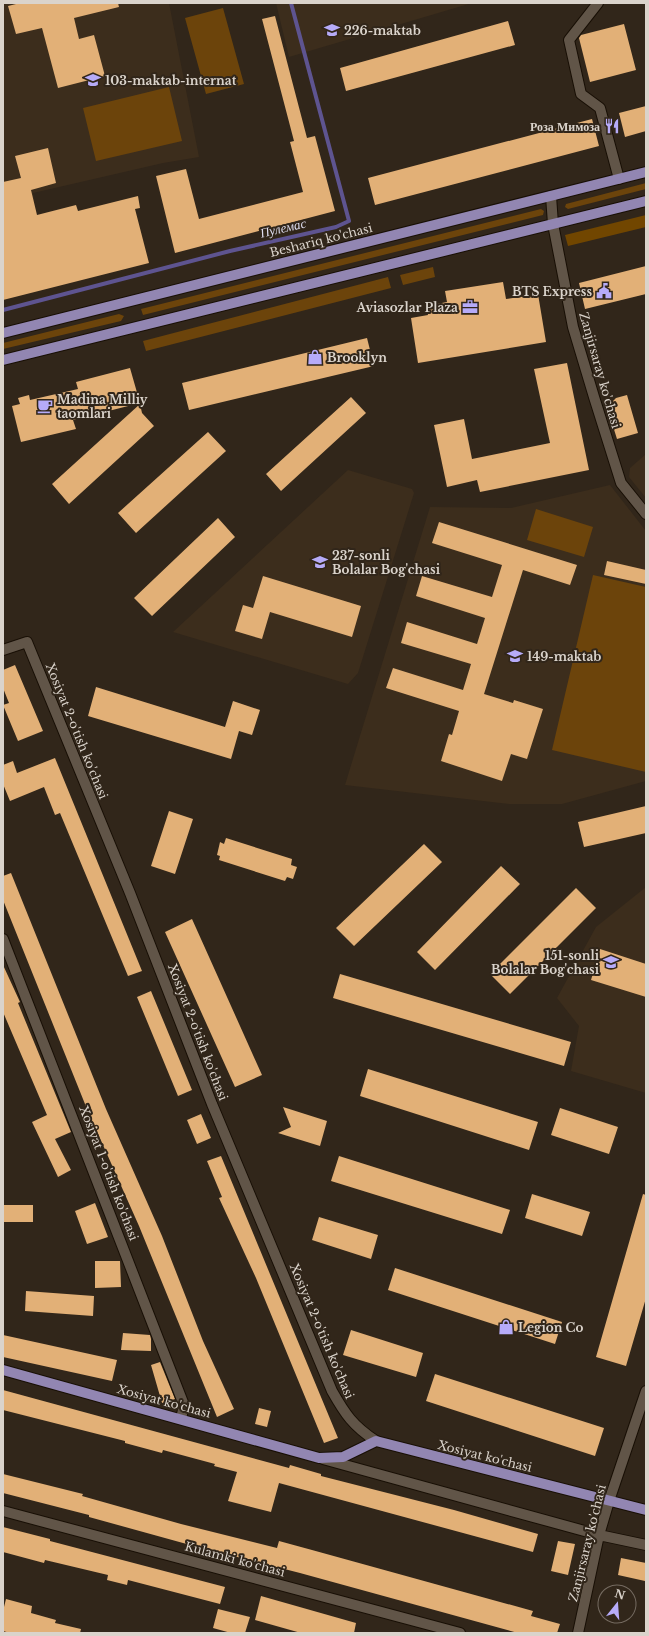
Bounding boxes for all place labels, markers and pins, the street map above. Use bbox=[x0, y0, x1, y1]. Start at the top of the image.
school or university icon: 226-maktab bbox=[323, 21, 341, 39]
place label: 226-maktab bbox=[344, 23, 421, 38]
school or university icon: 103-maktab-internat bbox=[84, 71, 102, 89]
place label: 103-maktab-internat bbox=[105, 73, 237, 88]
restaurant icon: Роза Мимоза bbox=[603, 117, 621, 135]
place label: Роза Мимоза bbox=[530, 119, 600, 134]
public building icon: BTS Express bbox=[595, 282, 613, 300]
place label: BTS Express bbox=[512, 284, 592, 299]
office icon: Aviasozlar Plaza bbox=[461, 298, 479, 316]
place label: Aviasozlar Plaza bbox=[355, 300, 458, 315]
shop icon: Brooklyn bbox=[306, 348, 324, 366]
place label: Brooklyn bbox=[327, 350, 387, 365]
place label: Madina Milliy taomlari bbox=[57, 392, 148, 421]
cafe icon: Madina Milliy taomlari bbox=[36, 397, 54, 415]
place label: 237-sonli Bolalar Bog'chasi bbox=[332, 548, 441, 577]
school or university icon: 237-sonli Bolalar Bog'chasi bbox=[311, 553, 329, 571]
school or university icon: 149-maktab bbox=[506, 647, 524, 665]
place label: 149-maktab bbox=[527, 649, 601, 664]
place label: 151-sonli Bolalar Bog'chasi bbox=[491, 948, 600, 977]
school or university icon: 151-sonli Bolalar Bog'chasi bbox=[602, 953, 620, 971]
shop icon: Legion Co bbox=[497, 1318, 515, 1336]
place label: Legion Co bbox=[518, 1320, 583, 1335]

